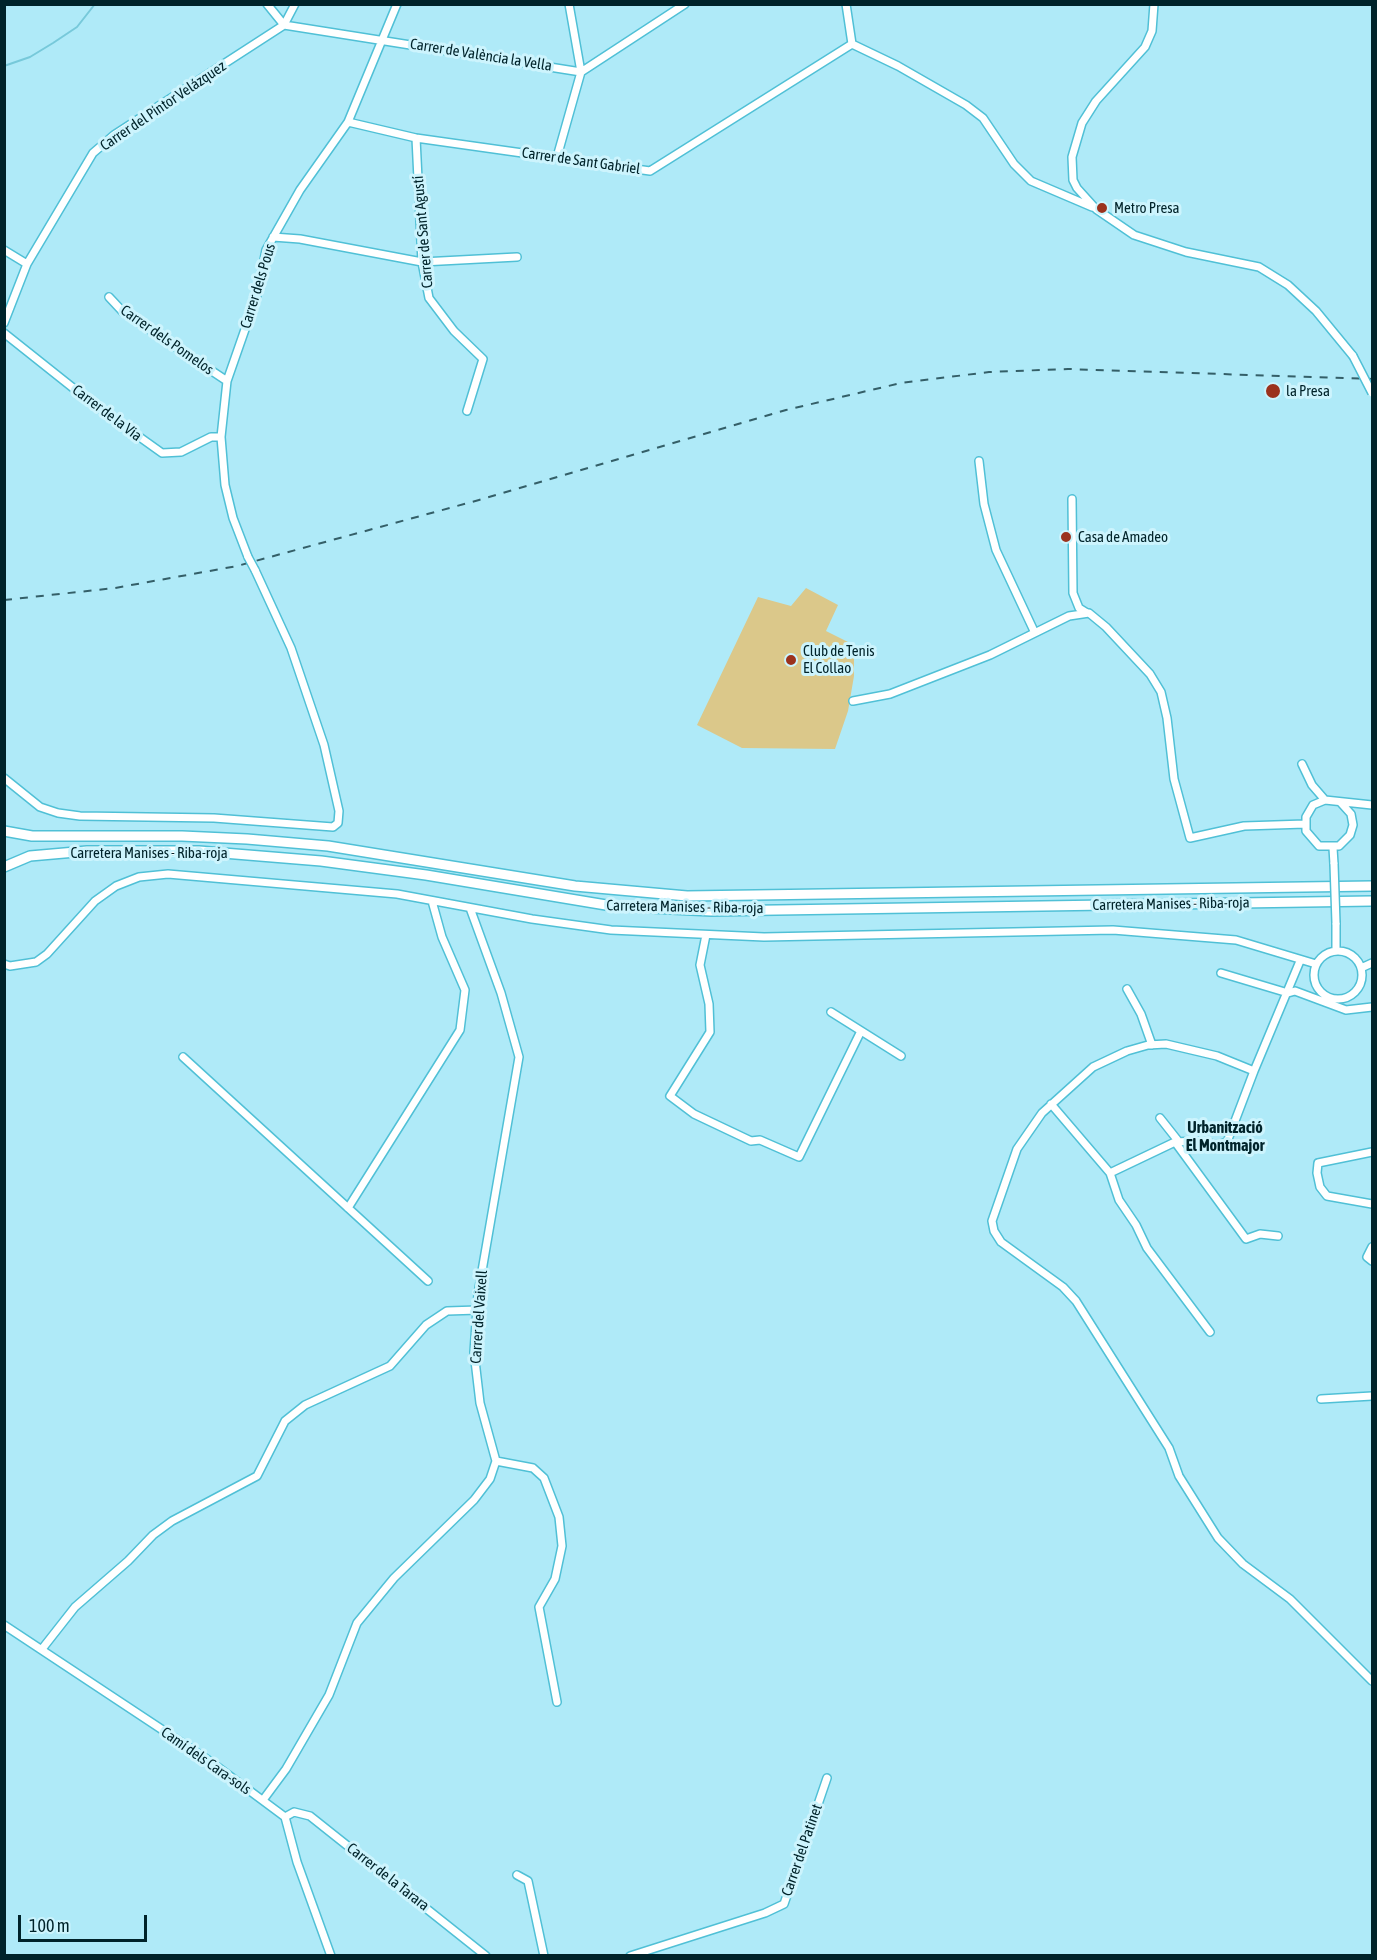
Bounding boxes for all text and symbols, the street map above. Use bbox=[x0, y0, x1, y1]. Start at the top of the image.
street label: Carrer de València la Vella bbox=[409, 35, 553, 75]
street label: Carrer del Pintor Velázquez bbox=[97, 57, 229, 155]
street label: Carrer de Sant Gabriel bbox=[521, 144, 641, 178]
street label: Carrer de Sant Agustí bbox=[409, 175, 437, 289]
place label: Metro Presa bbox=[1114, 199, 1180, 217]
marker: Metro Presa bbox=[1095, 201, 1109, 215]
street label: Carrer dels Pous bbox=[237, 241, 279, 331]
street label: Carrer dels Pomelos bbox=[117, 301, 217, 379]
street label: Carrer de la Via bbox=[69, 381, 145, 445]
marker: la Presa bbox=[1264, 382, 1282, 400]
place label: la Presa bbox=[1286, 382, 1330, 400]
place label: Casa de Amadeo bbox=[1078, 528, 1168, 546]
marker: Casa de Amadeo bbox=[1059, 530, 1073, 544]
place label: Club de Tenis El Collao bbox=[803, 642, 875, 677]
marker: Club de Tenis El Collao bbox=[784, 653, 798, 667]
street label: Carretera Manises - Riba-roja bbox=[70, 844, 228, 862]
street label: Carretera Manises - Riba-roja bbox=[1092, 894, 1250, 914]
street label: Carretera Manises - Riba-roja bbox=[606, 897, 764, 917]
district label: Urbanització El Montmajor bbox=[1186, 1118, 1264, 1156]
street label: Carrer del Vaixell bbox=[467, 1270, 491, 1364]
street label: Camí dels Cara-sols bbox=[158, 1723, 254, 1799]
street label: Carrer del Patinet bbox=[778, 1802, 826, 1898]
street label: Carrer de la Tarara bbox=[343, 1839, 433, 1915]
scale bar bbox=[21, 1903, 150, 1941]
text: 100 m bbox=[29, 1915, 70, 1936]

